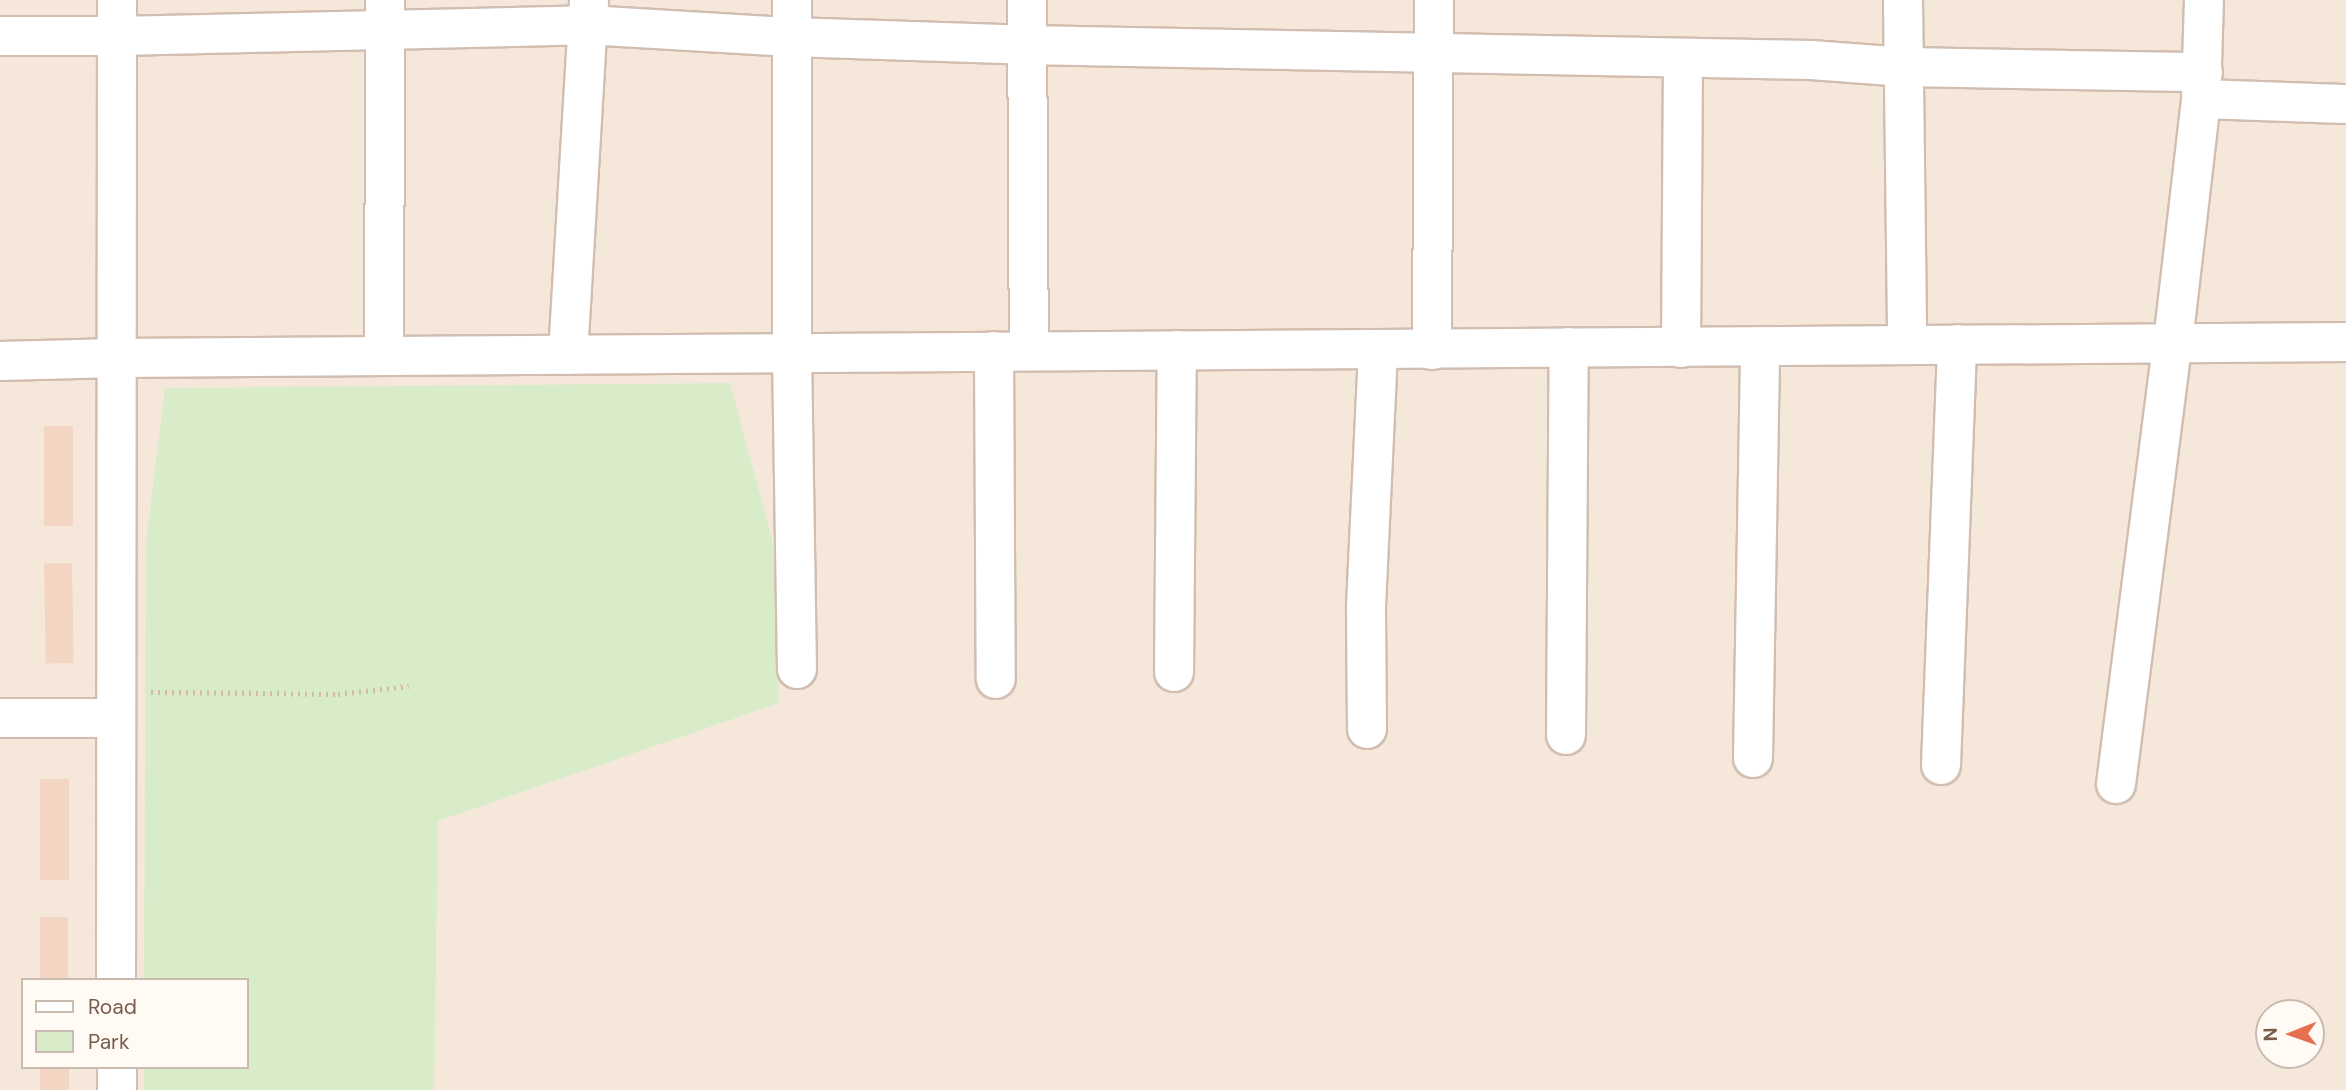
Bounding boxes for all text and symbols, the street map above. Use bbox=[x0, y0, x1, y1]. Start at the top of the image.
legend bbox=[21, 978, 248, 1069]
text: Road bbox=[88, 993, 137, 1021]
north arrow bbox=[2255, 999, 2325, 1069]
text: N bbox=[2258, 1027, 2283, 1041]
text: Park bbox=[88, 1028, 129, 1056]

